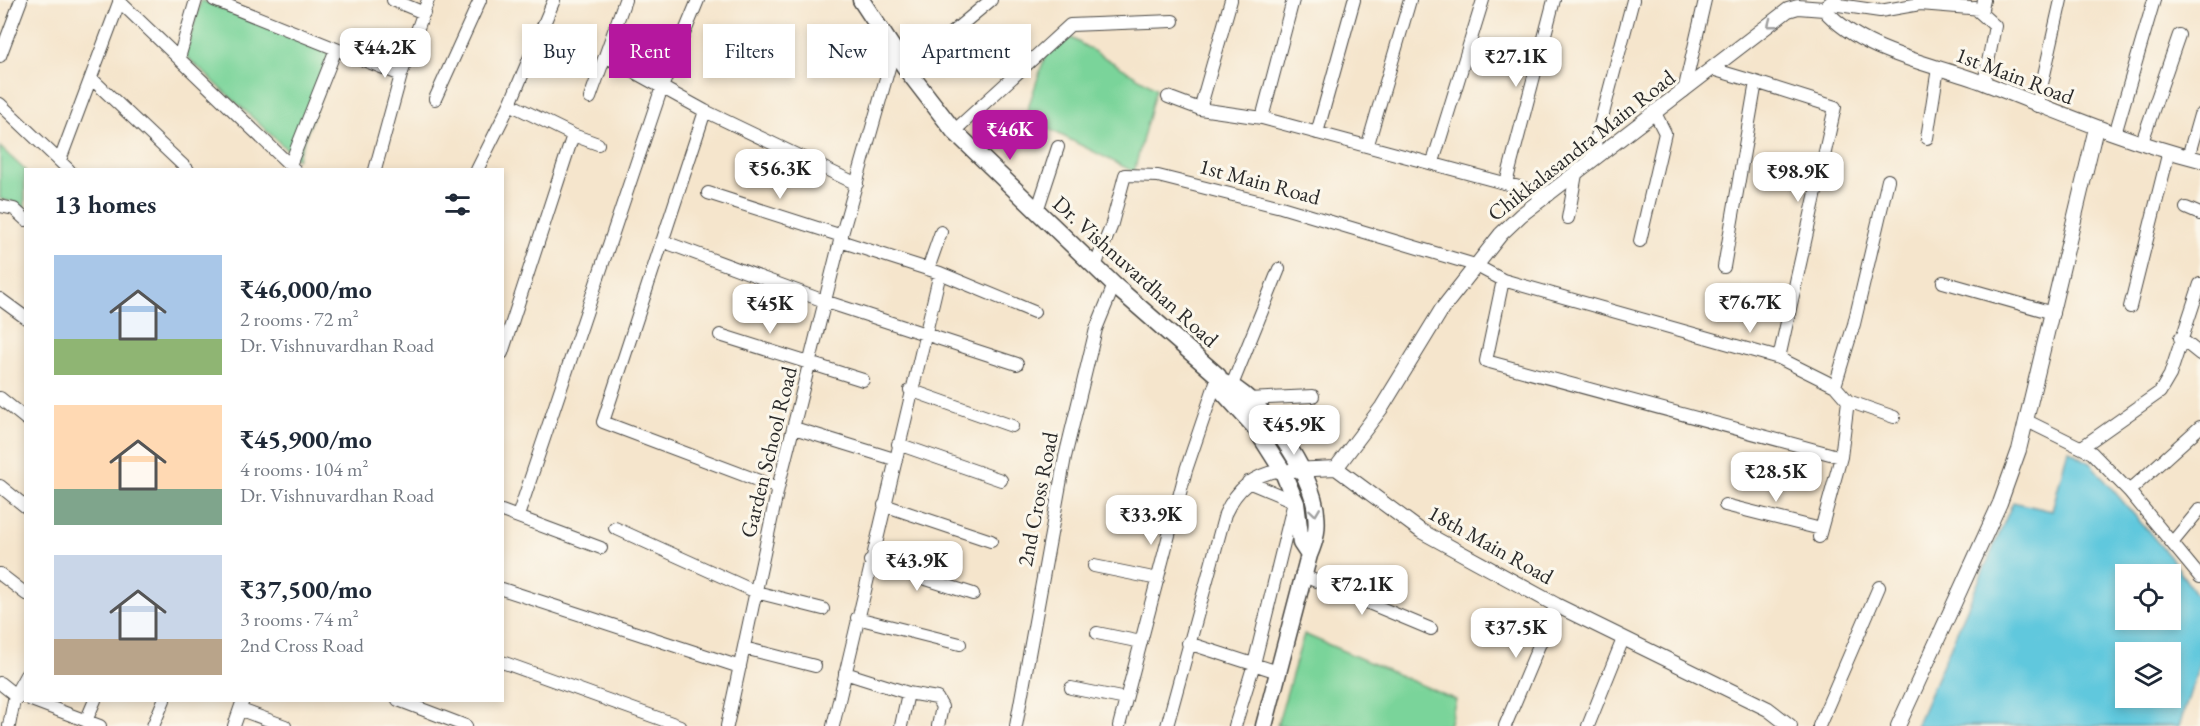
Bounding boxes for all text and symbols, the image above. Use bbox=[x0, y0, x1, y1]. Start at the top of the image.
one-way arrow bbox=[1767, 16, 1778, 27]
chip: Buy bbox=[522, 24, 597, 78]
chip: Rent bbox=[609, 24, 691, 78]
chip: Filters bbox=[703, 24, 795, 78]
chip: New bbox=[807, 24, 888, 78]
chip: Apartment bbox=[900, 24, 1031, 78]
pin: ₹44.2K bbox=[336, 28, 434, 79]
text: ₹44.2K bbox=[354, 34, 416, 60]
pin: ₹27.1K bbox=[1467, 37, 1565, 88]
street label: 1st Main Road bbox=[1951, 40, 2079, 112]
text: ₹27.1K bbox=[1485, 43, 1547, 69]
street label: Chikkalasandra Main Road bbox=[1482, 62, 1682, 228]
pin: ₹46K bbox=[974, 110, 1046, 161]
text: ₹46K bbox=[987, 116, 1033, 142]
pin: ₹56.3K bbox=[731, 149, 829, 200]
street label: 1st Main Road bbox=[1196, 151, 1325, 212]
pin: ₹98.9K bbox=[1749, 152, 1847, 203]
text: ₹56.3K bbox=[749, 155, 811, 181]
text: ₹98.9K bbox=[1767, 158, 1829, 184]
text: 13 homes bbox=[54, 187, 156, 221]
icon: filters bbox=[441, 188, 474, 221]
street label: Dr. Vishnuvardhan Road bbox=[1047, 189, 1225, 354]
text: ₹46,000/mo bbox=[240, 272, 372, 306]
icon: home bbox=[102, 279, 174, 351]
pin: ₹76.7K bbox=[1701, 283, 1799, 334]
pin: ₹45K bbox=[734, 284, 806, 335]
text: ₹76.7K bbox=[1719, 289, 1781, 315]
text: ₹45K bbox=[747, 290, 793, 316]
text: 2 rooms · 72 m² bbox=[240, 306, 359, 332]
text: Dr. Vishnuvardhan Road bbox=[240, 332, 434, 358]
street label: Garden School Road bbox=[733, 363, 804, 541]
pin: ₹45.9K bbox=[1245, 405, 1343, 456]
text: ₹45.9K bbox=[1263, 411, 1325, 437]
text: ₹45,900/mo bbox=[240, 422, 372, 456]
icon: home bbox=[102, 429, 174, 501]
street label: 2nd Cross Road bbox=[1010, 429, 1065, 569]
pin: ₹28.5K bbox=[1727, 452, 1825, 503]
text: 4 rooms · 104 m² bbox=[240, 456, 368, 482]
text: ₹28.5K bbox=[1745, 458, 1807, 484]
text: Dr. Vishnuvardhan Road bbox=[240, 482, 434, 508]
pin: ₹33.9K bbox=[1102, 495, 1200, 546]
street label: 18th Main Road bbox=[1423, 498, 1559, 591]
text: ₹33.9K bbox=[1120, 501, 1182, 527]
one-way arrow bbox=[1308, 508, 1321, 517]
pin: ₹43.9K bbox=[868, 541, 966, 592]
text: ₹43.9K bbox=[886, 547, 948, 573]
map controls bbox=[2115, 564, 2181, 708]
button: locate bbox=[2115, 564, 2181, 630]
pin: ₹72.1K bbox=[1313, 565, 1411, 616]
text: ₹72.1K bbox=[1331, 571, 1393, 597]
text: ₹37,500/mo bbox=[240, 572, 372, 606]
icon: home bbox=[102, 579, 174, 651]
text: 3 rooms · 74 m² bbox=[240, 606, 359, 632]
pin: ₹37.5K bbox=[1467, 608, 1565, 659]
text: ₹37.5K bbox=[1485, 614, 1547, 640]
text: 2nd Cross Road bbox=[240, 632, 364, 658]
button: layers bbox=[2115, 642, 2181, 708]

